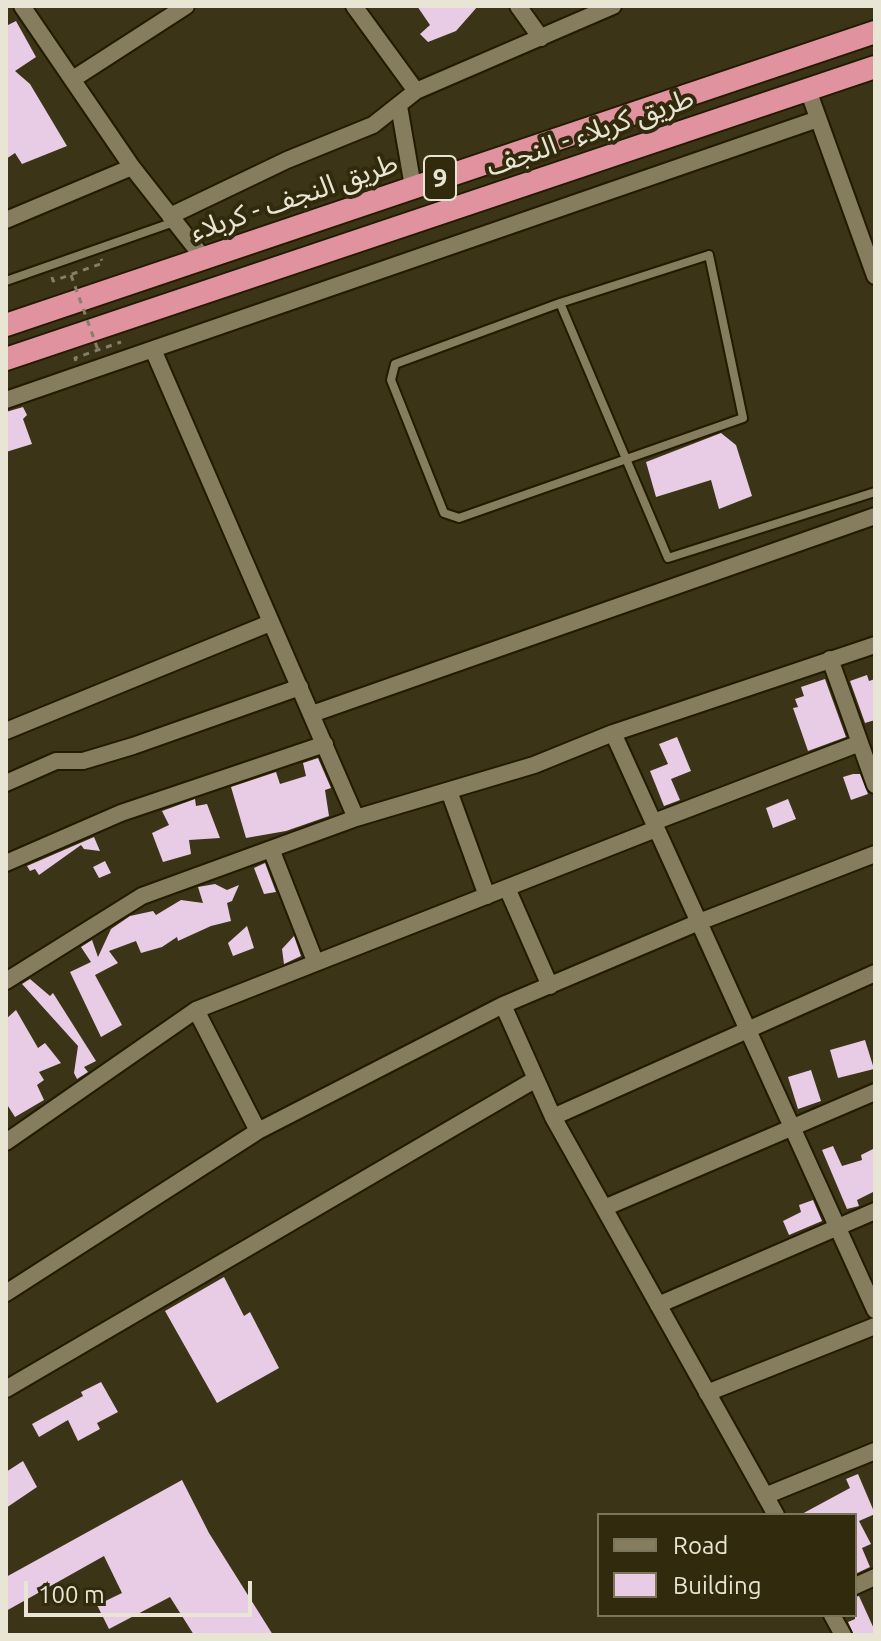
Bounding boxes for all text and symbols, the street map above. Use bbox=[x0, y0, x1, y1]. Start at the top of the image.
street label: طريق کربلاء - النجف bbox=[482, 81, 698, 183]
street label: طريق النجف - کربلاء bbox=[186, 146, 402, 248]
road number: 9 bbox=[424, 156, 456, 200]
legend bbox=[597, 1513, 857, 1617]
text: Road bbox=[673, 1532, 728, 1559]
scale bar bbox=[28, 1565, 256, 1615]
text: Building bbox=[673, 1572, 761, 1599]
text: 100 m bbox=[38, 1581, 105, 1608]

